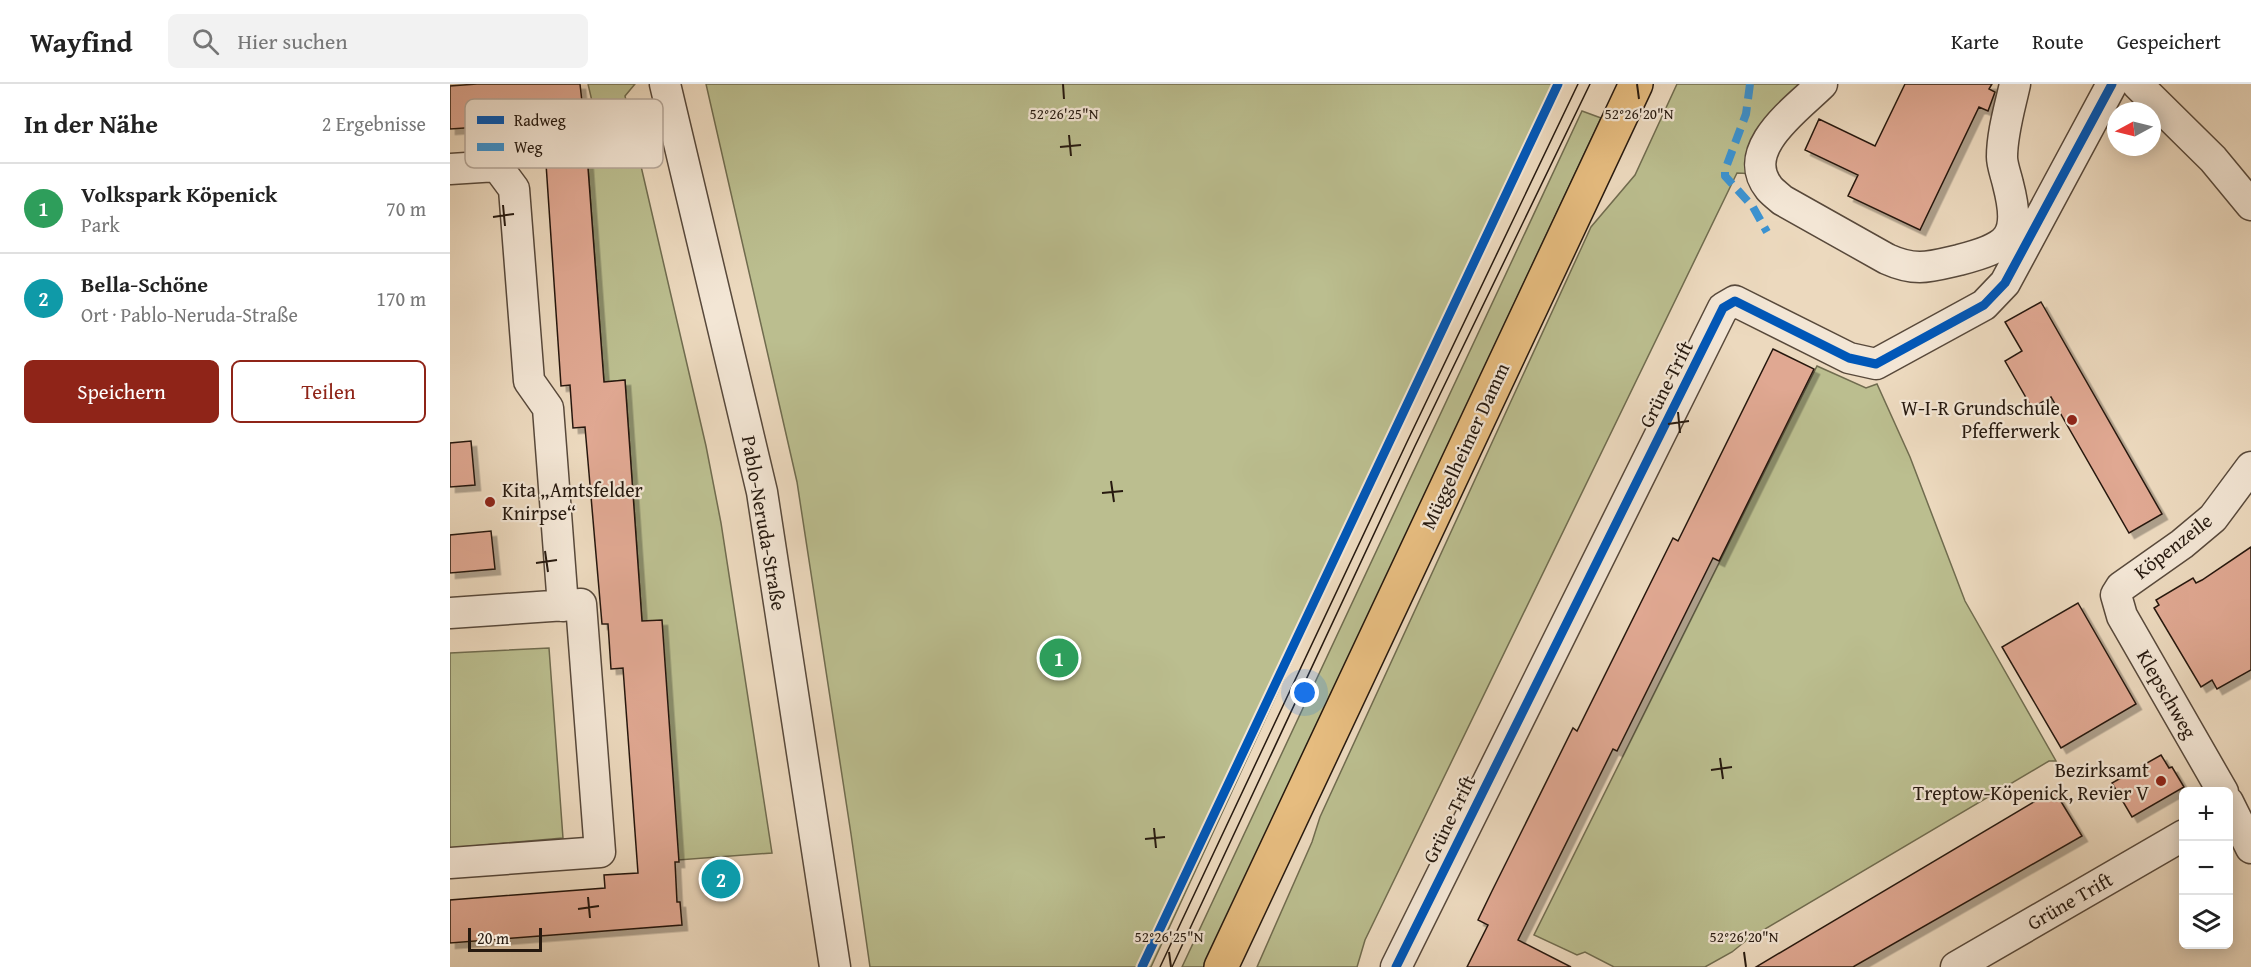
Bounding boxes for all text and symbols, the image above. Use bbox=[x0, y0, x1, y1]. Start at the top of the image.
search box bbox=[168, 14, 588, 68]
text: Wayfind bbox=[30, 21, 132, 62]
icon: search bbox=[189, 25, 222, 58]
text: Hier suchen bbox=[237, 25, 348, 57]
text: Karte bbox=[1951, 26, 1999, 57]
text: Route bbox=[2032, 26, 2084, 57]
text: Gespeichert bbox=[2117, 26, 2221, 57]
legend bbox=[465, 99, 663, 168]
north arrow bbox=[2107, 102, 2161, 156]
text: 52°26'25"N bbox=[1030, 103, 1099, 124]
text: 52°26'20"N bbox=[1605, 103, 1674, 124]
text: In der Nähe bbox=[24, 104, 158, 143]
text: Radweg bbox=[514, 108, 566, 132]
text: 2 Ergebnisse bbox=[322, 109, 426, 138]
text: Weg bbox=[514, 135, 542, 159]
text: Volkspark Köpenick bbox=[81, 178, 277, 210]
text: 1 bbox=[38, 194, 49, 223]
text: 70 m bbox=[386, 194, 426, 223]
text: Park bbox=[81, 210, 120, 239]
text: Bella-Schöne bbox=[81, 268, 208, 300]
text: 2 bbox=[38, 284, 49, 313]
text: 170 m bbox=[376, 284, 426, 313]
text: Ort · Pablo-Neruda-Straße bbox=[81, 300, 298, 329]
street label: Grüne Trift bbox=[1631, 335, 1700, 432]
street label: Müggelheimer Damm bbox=[1413, 357, 1516, 534]
button: Speichern bbox=[24, 360, 219, 423]
button: Teilen bbox=[231, 360, 426, 423]
place label: W-I-R Grundschule Pfefferwerk bbox=[1901, 393, 2061, 445]
marker: W-I-R Grundschule Pfefferwerk bbox=[2065, 413, 2079, 427]
street label: Pablo-Neruda-Straße bbox=[735, 433, 794, 613]
place label: Kita „Amtsfelder Knirpse“ bbox=[502, 475, 643, 527]
marker: Kita „Amtsfelder Knirpse“ bbox=[483, 495, 497, 509]
street label: Köpenzeile bbox=[2127, 506, 2218, 585]
pin: 1 bbox=[1040, 636, 1078, 680]
street label: Klepschweg bbox=[2130, 644, 2205, 744]
your location bbox=[1290, 678, 1319, 707]
place label: Bezirksamt Treptow-Köpenick, Revier V bbox=[1913, 755, 2149, 807]
street label: Grüne Trift bbox=[1415, 770, 1482, 868]
marker: Bezirksamt Treptow-Köpenick, Revier V bbox=[2154, 774, 2168, 788]
map controls bbox=[2179, 787, 2233, 949]
button: + bbox=[2179, 787, 2233, 841]
button: − bbox=[2179, 841, 2233, 895]
pin: 2 bbox=[702, 856, 740, 902]
street label: Grüne Trift bbox=[2022, 864, 2118, 937]
button: layers bbox=[2179, 895, 2233, 949]
scale bar bbox=[468, 925, 542, 952]
text: 20 m bbox=[477, 926, 509, 950]
text: 52°26'25"N bbox=[1135, 926, 1204, 947]
text: 52°26'20"N bbox=[1710, 926, 1779, 947]

